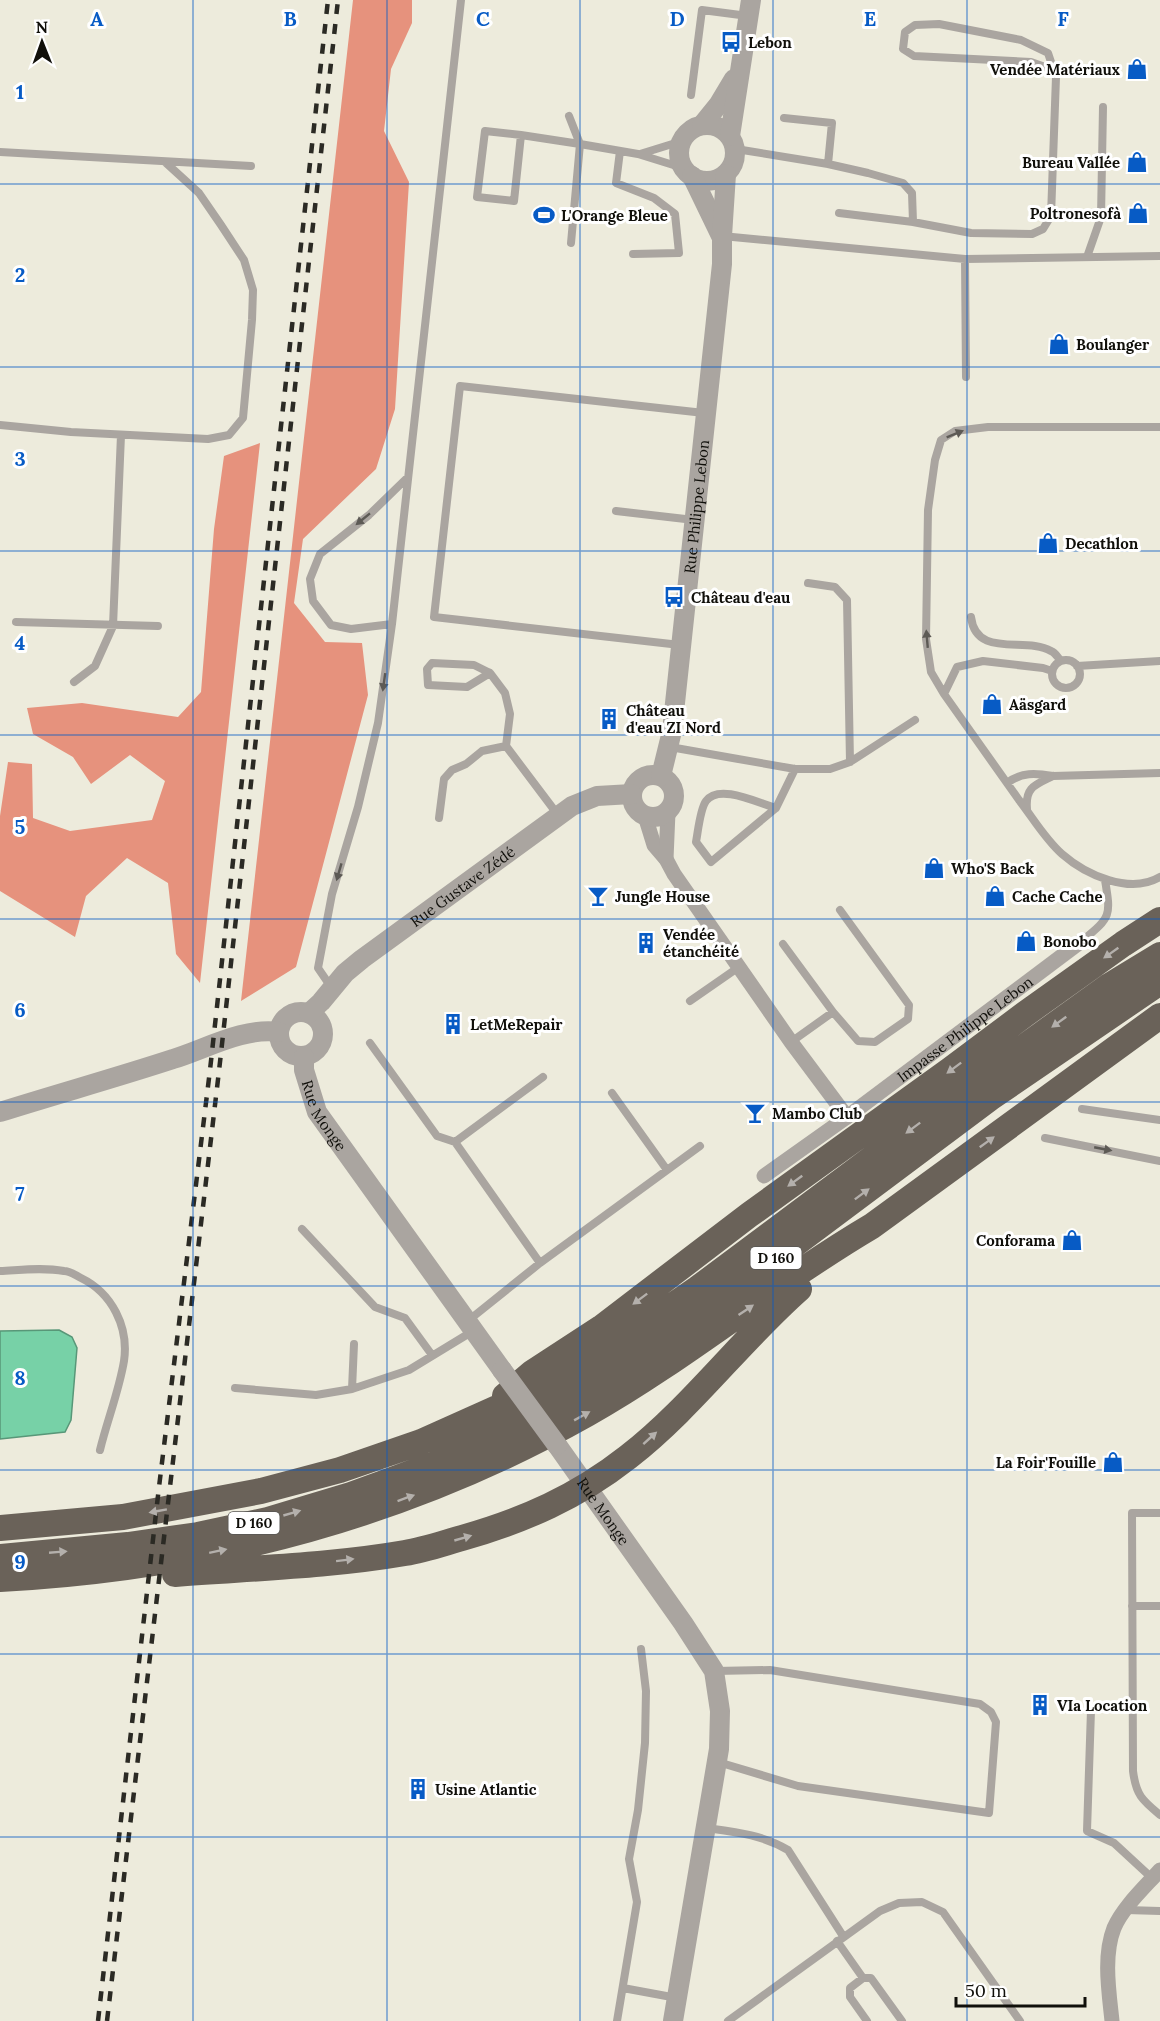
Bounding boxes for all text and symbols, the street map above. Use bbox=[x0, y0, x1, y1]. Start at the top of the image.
text: A bbox=[90, 6, 104, 31]
text: B bbox=[283, 6, 297, 31]
text: C bbox=[476, 6, 490, 31]
text: D bbox=[669, 6, 685, 31]
text: E bbox=[864, 6, 876, 31]
text: F bbox=[1057, 6, 1069, 31]
north arrow bbox=[12, 12, 72, 72]
text: N bbox=[35, 17, 48, 37]
bus stop icon: Lebon bbox=[719, 30, 743, 54]
place label: Lebon bbox=[748, 33, 792, 52]
shop icon: Vendée Matériaux bbox=[1125, 57, 1149, 81]
place label: Vendée Matériaux bbox=[990, 60, 1120, 79]
text: 1 bbox=[16, 79, 24, 104]
shop icon: Bureau Vallée bbox=[1125, 150, 1149, 174]
place label: Bureau Vallée bbox=[1022, 153, 1120, 172]
shop icon: Poltronesofà bbox=[1126, 201, 1150, 225]
sports icon: L'Orange Bleue bbox=[532, 203, 556, 227]
place label: Poltronesofà bbox=[1030, 204, 1121, 223]
place label: L'Orange Bleue bbox=[561, 206, 668, 225]
text: 2 bbox=[15, 262, 25, 287]
shop icon: Boulanger bbox=[1047, 332, 1071, 356]
place label: Boulanger bbox=[1076, 335, 1150, 354]
one-way arrow bbox=[946, 428, 964, 438]
street label: Rue Philippe Lebon bbox=[679, 439, 713, 574]
text: 3 bbox=[14, 446, 26, 471]
one-way arrow bbox=[356, 512, 371, 525]
shop icon: Decathlon bbox=[1036, 531, 1060, 555]
place label: Decathlon bbox=[1065, 534, 1139, 553]
bus stop icon: Château d'eau bbox=[662, 585, 686, 609]
place label: Château d'eau bbox=[691, 588, 790, 607]
text: 4 bbox=[15, 630, 26, 655]
one-way arrow bbox=[922, 630, 932, 649]
one-way arrow bbox=[379, 673, 388, 692]
shop icon: Aäsgard bbox=[980, 692, 1004, 716]
place label: Aäsgard bbox=[1009, 695, 1066, 714]
place label: Château d'eau ZI Nord bbox=[626, 701, 721, 737]
building icon: Château d'eau ZI Nord bbox=[597, 707, 621, 731]
text: 5 bbox=[15, 814, 26, 839]
street label: Rue Gustave Zédé bbox=[406, 841, 518, 930]
shop icon: Who'S Back bbox=[922, 856, 946, 880]
place label: Who'S Back bbox=[951, 859, 1034, 878]
one-way arrow bbox=[334, 863, 343, 881]
bar icon: Jungle House bbox=[586, 884, 610, 908]
shop icon: Cache Cache bbox=[983, 884, 1007, 908]
place label: Jungle House bbox=[615, 887, 710, 906]
place label: Cache Cache bbox=[1012, 887, 1103, 906]
place label: Vendée étanchéité bbox=[663, 925, 739, 961]
shop icon: Bonobo bbox=[1014, 929, 1038, 953]
building icon: Vendée étanchéité bbox=[634, 931, 658, 955]
place label: Bonobo bbox=[1043, 932, 1097, 951]
one-way arrow bbox=[1104, 946, 1119, 958]
street label: Impasse Philippe Lebon bbox=[893, 972, 1036, 1086]
text: 6 bbox=[14, 997, 26, 1022]
building icon: LetMeRepair bbox=[441, 1012, 465, 1036]
place label: LetMeRepair bbox=[470, 1015, 563, 1034]
one-way arrow bbox=[1051, 1016, 1066, 1028]
one-way arrow bbox=[946, 1061, 961, 1073]
street label: Rue Monge bbox=[298, 1077, 351, 1154]
bar icon: Mambo Club bbox=[743, 1101, 767, 1125]
place label: Mambo Club bbox=[772, 1104, 862, 1123]
one-way arrow bbox=[906, 1122, 922, 1134]
one-way arrow bbox=[979, 1136, 995, 1148]
one-way arrow bbox=[1093, 1145, 1112, 1155]
one-way arrow bbox=[788, 1175, 803, 1187]
text: 7 bbox=[15, 1181, 25, 1206]
one-way arrow bbox=[853, 1188, 869, 1200]
shop icon: Conforama bbox=[1060, 1228, 1084, 1252]
place label: Conforama bbox=[976, 1231, 1055, 1250]
road number: D 160 bbox=[750, 1247, 802, 1269]
one-way arrow bbox=[632, 1292, 647, 1304]
one-way arrow bbox=[737, 1304, 753, 1316]
text: 8 bbox=[14, 1365, 26, 1390]
one-way arrow bbox=[574, 1411, 591, 1421]
one-way arrow bbox=[642, 1431, 657, 1445]
shop icon: La Foir'Fouille bbox=[1101, 1450, 1125, 1474]
place label: La Foir'Fouille bbox=[996, 1453, 1096, 1472]
street label: Rue Monge bbox=[573, 1474, 634, 1549]
one-way arrow bbox=[397, 1493, 415, 1503]
one-way arrow bbox=[148, 1507, 167, 1516]
one-way arrow bbox=[283, 1508, 301, 1517]
road number: D 160 bbox=[228, 1512, 280, 1534]
one-way arrow bbox=[454, 1533, 472, 1542]
one-way arrow bbox=[209, 1546, 228, 1555]
one-way arrow bbox=[49, 1547, 68, 1557]
text: 9 bbox=[14, 1549, 26, 1574]
one-way arrow bbox=[336, 1556, 355, 1565]
building icon: VIa Location bbox=[1028, 1693, 1052, 1717]
place label: VIa Location bbox=[1057, 1696, 1148, 1715]
building icon: Usine Atlantic bbox=[406, 1777, 430, 1801]
place label: Usine Atlantic bbox=[435, 1780, 537, 1799]
scale bar bbox=[956, 1970, 1085, 2008]
text: 50 m bbox=[965, 1979, 1007, 2002]

